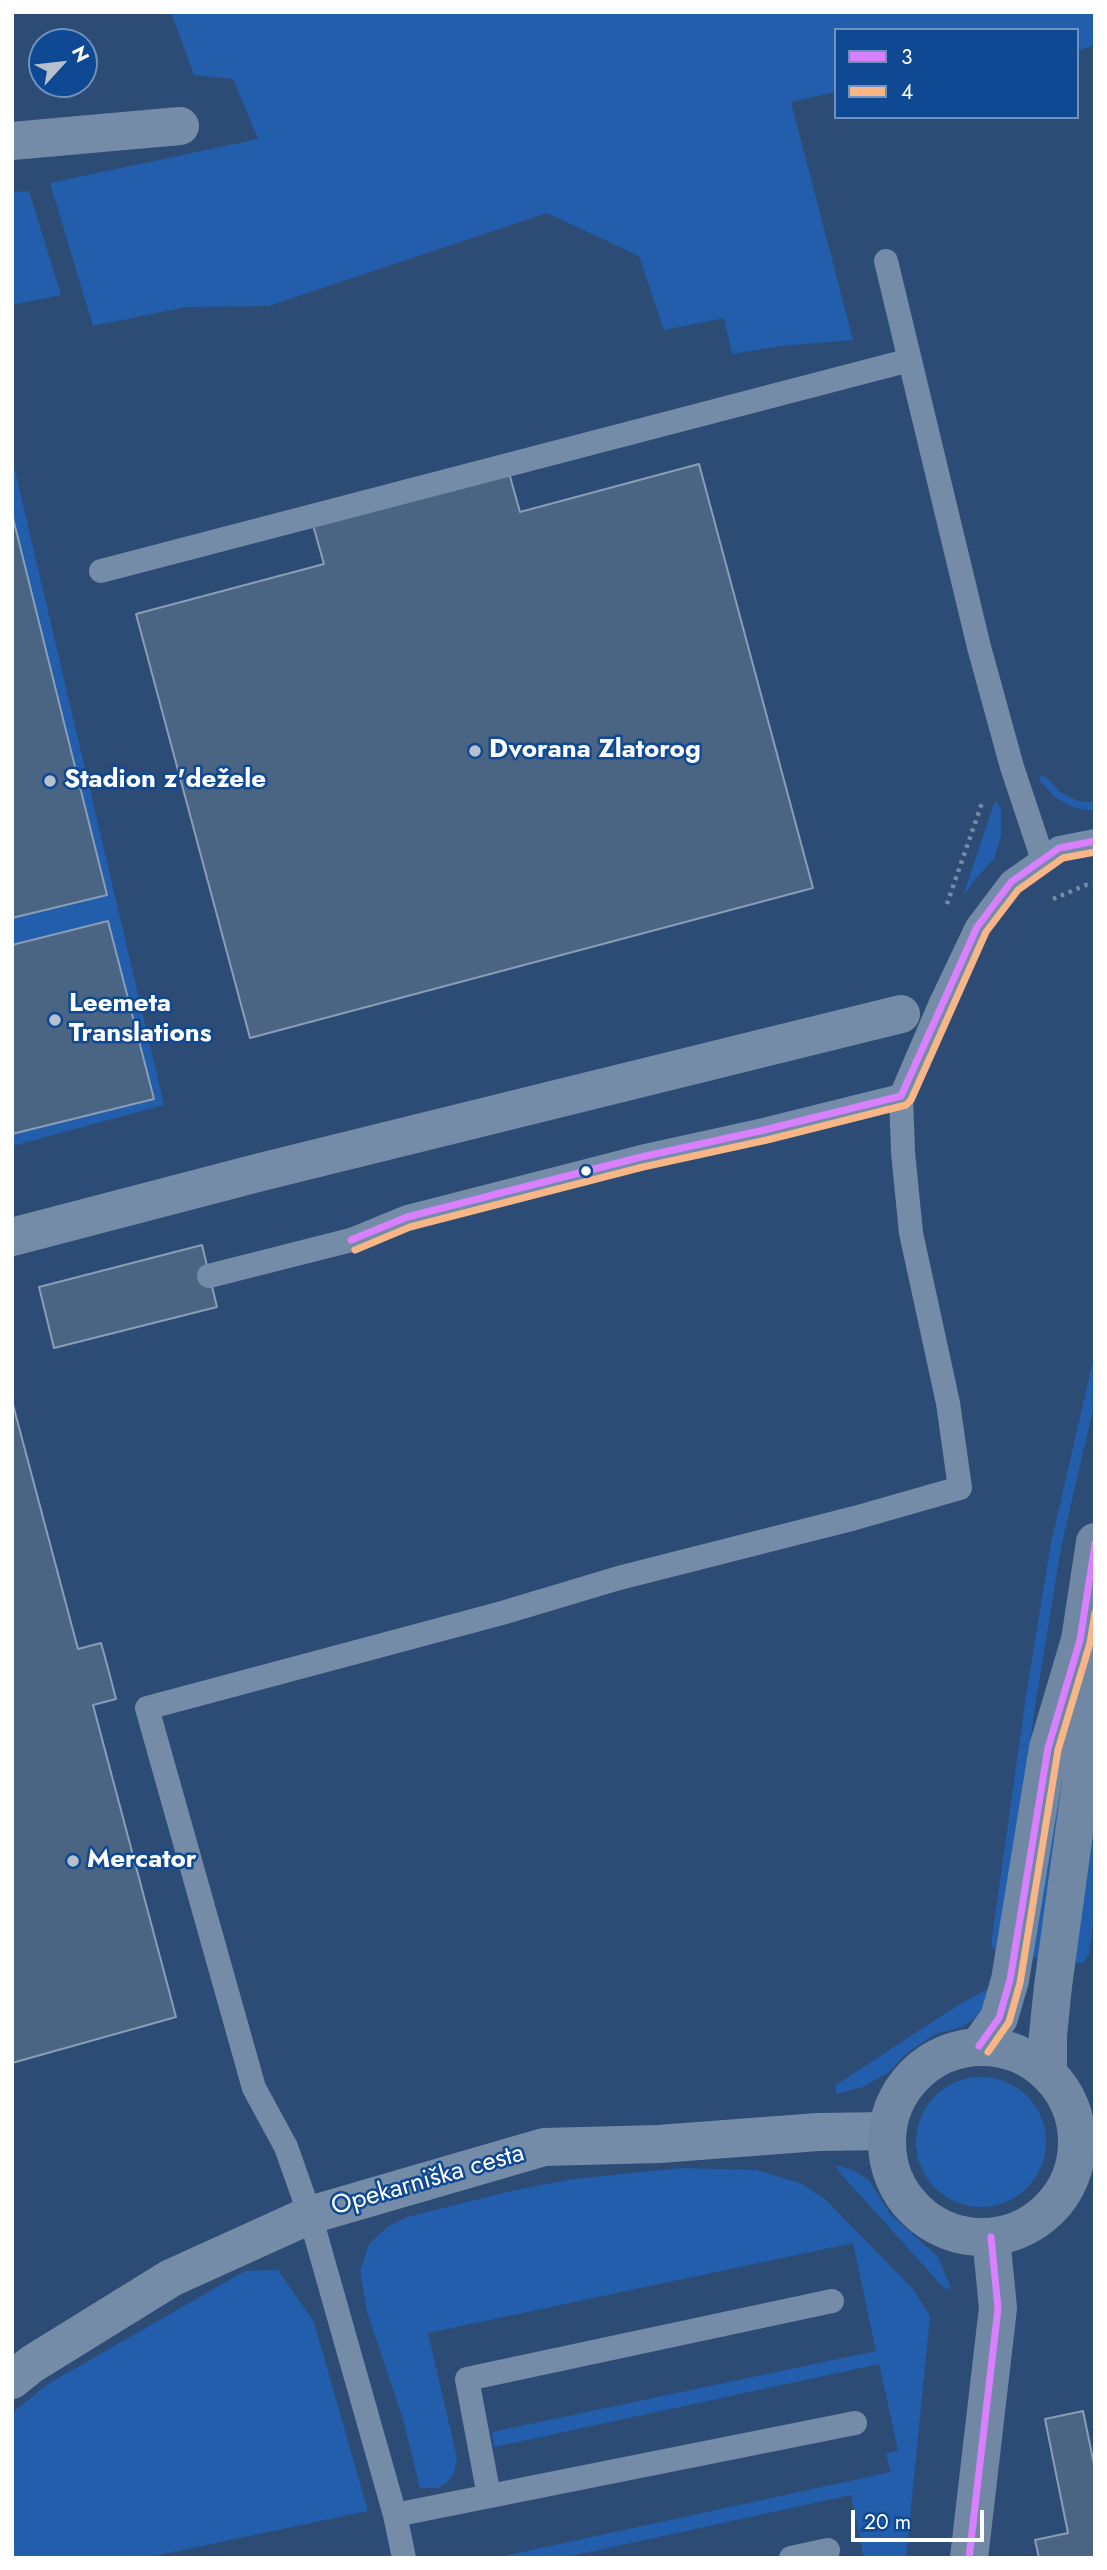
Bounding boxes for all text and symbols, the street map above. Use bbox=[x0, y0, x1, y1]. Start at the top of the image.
north arrow bbox=[28, 28, 98, 98]
legend bbox=[834, 28, 1079, 119]
text: N bbox=[65, 41, 96, 67]
text: 3 bbox=[901, 42, 912, 72]
text: 4 bbox=[901, 77, 913, 107]
place label: Dvorana Zlatorog bbox=[489, 735, 701, 767]
marker: Dvorana Zlatorog bbox=[467, 743, 483, 759]
place label: Stadion z'dežele bbox=[64, 765, 266, 797]
marker: Stadion z'dežele bbox=[42, 773, 58, 789]
place label: Leemeta Translations bbox=[69, 989, 212, 1050]
marker: Leemeta Translations bbox=[47, 1012, 63, 1028]
unlabelled marker bbox=[579, 1164, 593, 1178]
place label: Mercator bbox=[87, 1845, 197, 1877]
marker: Mercator bbox=[65, 1853, 81, 1869]
street label: Opekarniška cesta bbox=[328, 2139, 528, 2223]
scale bar bbox=[855, 2496, 988, 2540]
text: 20 m bbox=[864, 2507, 911, 2537]

